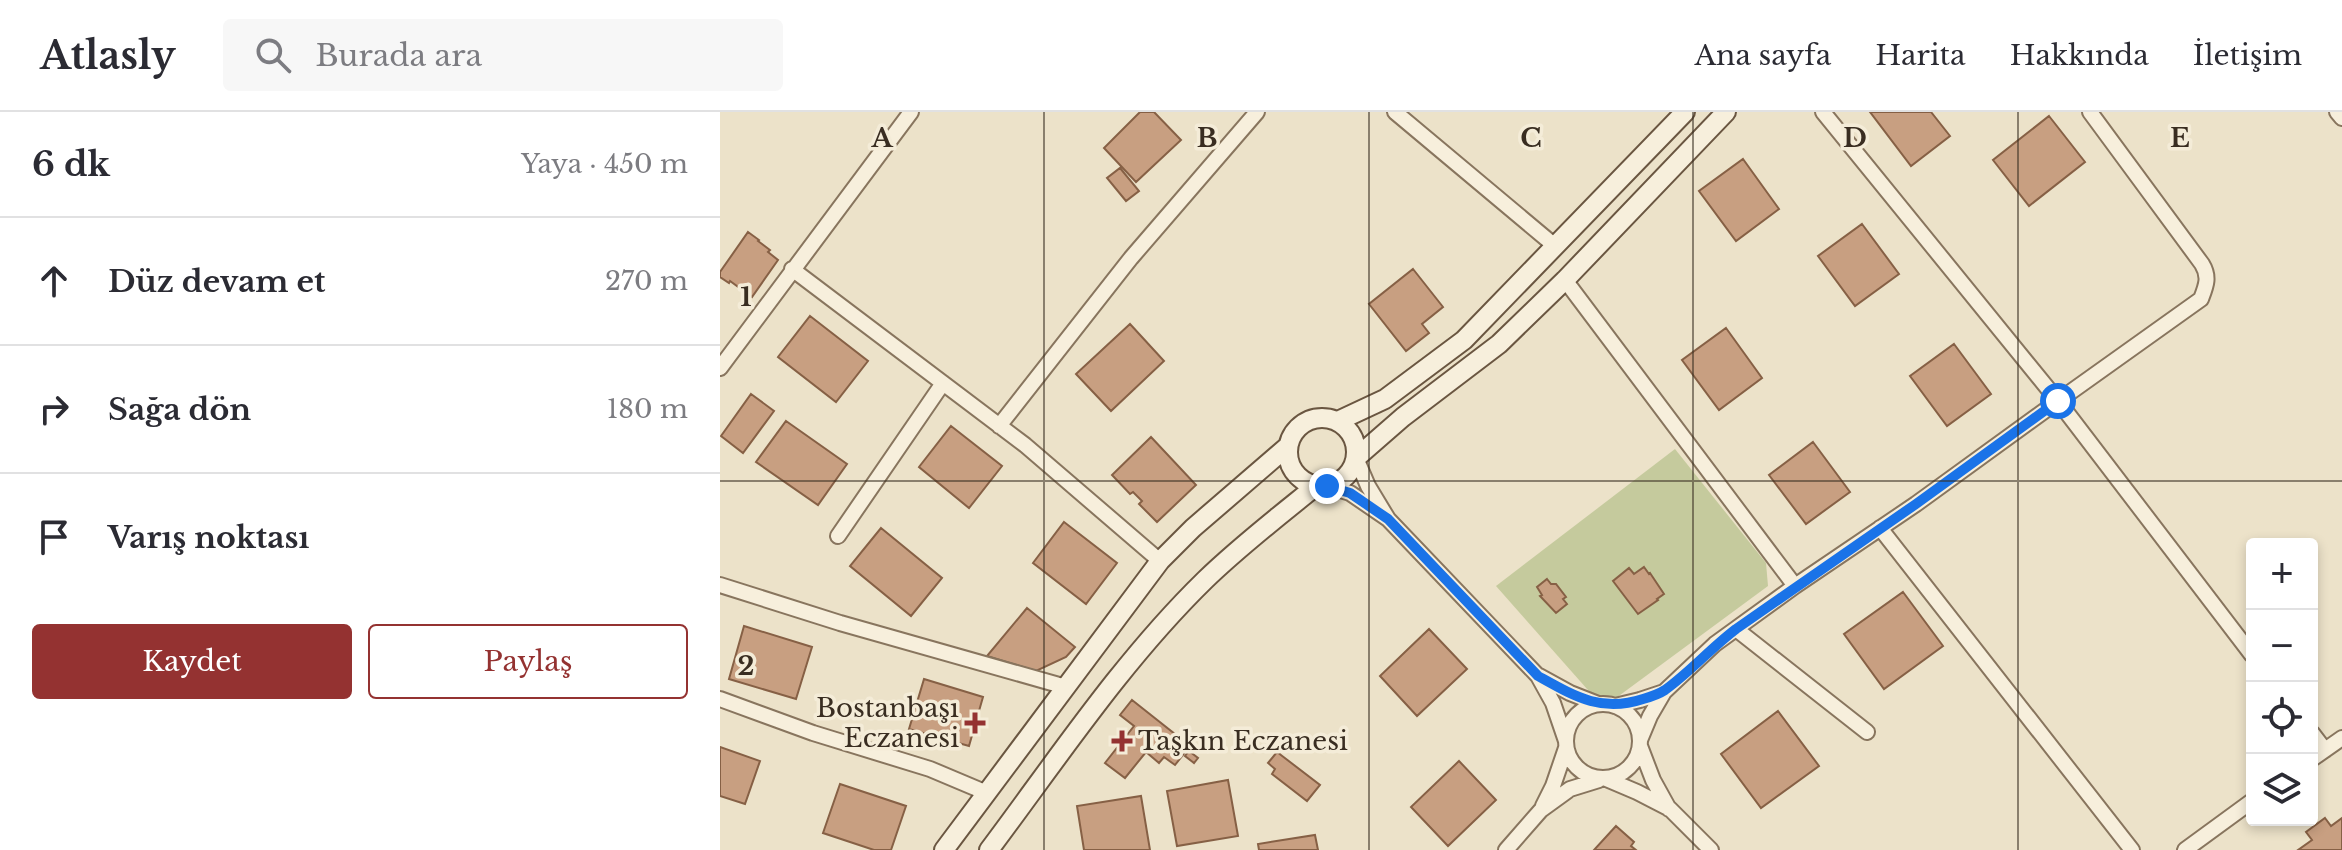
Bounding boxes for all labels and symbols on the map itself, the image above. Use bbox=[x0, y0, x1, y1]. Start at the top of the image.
text: A bbox=[870, 122, 893, 154]
text: B bbox=[1197, 122, 1217, 154]
text: C bbox=[1520, 122, 1542, 154]
text: D bbox=[1843, 122, 1867, 154]
text: E bbox=[2170, 122, 2190, 154]
text: 1 bbox=[740, 281, 752, 313]
route start bbox=[2040, 383, 2076, 419]
route end bbox=[1309, 468, 1345, 504]
text: 2 bbox=[738, 650, 754, 682]
place label: Bostanbaşı Eczanesi bbox=[816, 692, 959, 754]
marker: Bostanbaşı Eczanesi bbox=[966, 714, 984, 732]
place label: Taşkın Eczanesi bbox=[1138, 725, 1348, 757]
marker: Taşkın Eczanesi bbox=[1113, 732, 1131, 750]

